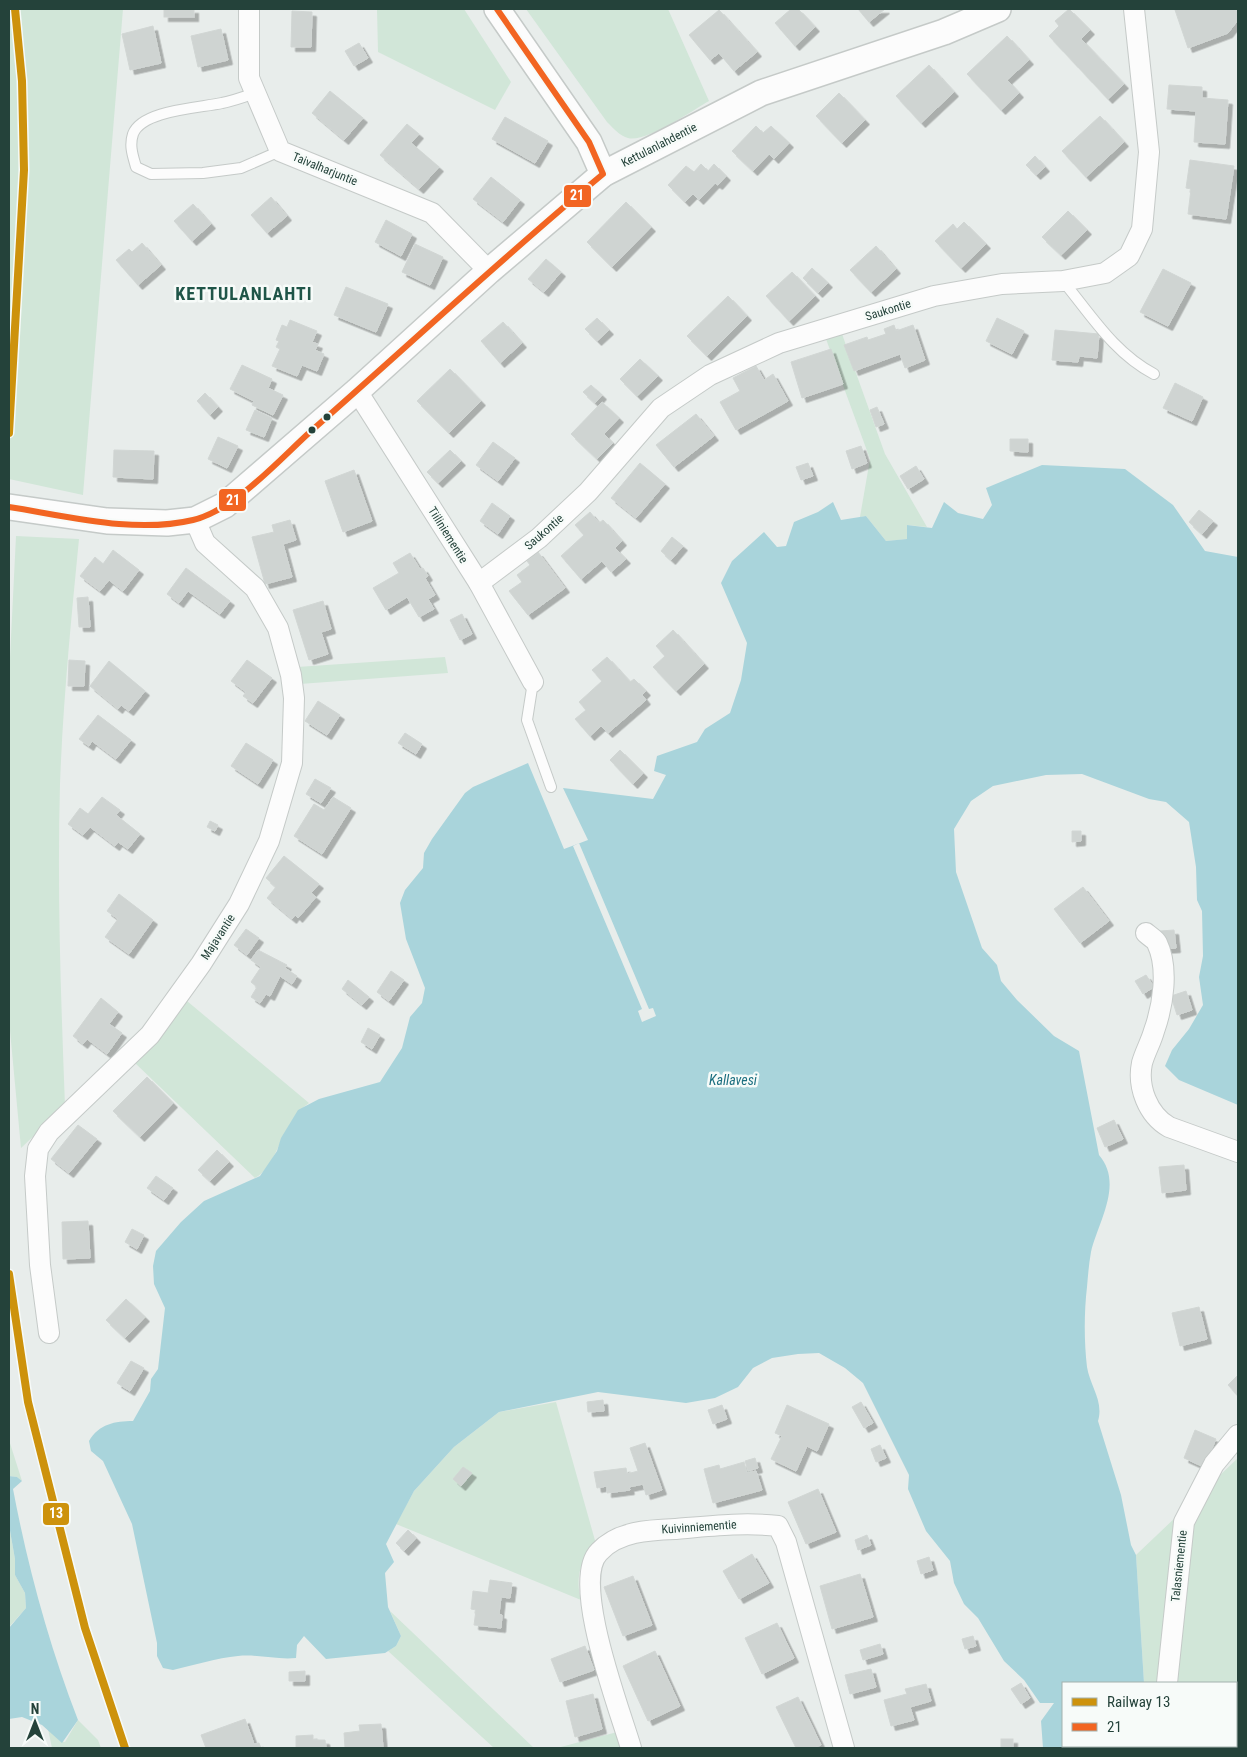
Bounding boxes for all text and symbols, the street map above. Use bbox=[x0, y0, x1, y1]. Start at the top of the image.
street label: Kettulanlahdentie bbox=[619, 120, 699, 170]
street label: Taivalharjuntie bbox=[290, 150, 360, 189]
line badge: 21 bbox=[563, 184, 592, 208]
text: 21 bbox=[570, 187, 584, 203]
district label: KETTULANLAHTI bbox=[175, 283, 313, 304]
street label: Saukontie bbox=[864, 296, 913, 324]
unlabelled marker bbox=[322, 412, 332, 422]
unlabelled marker bbox=[307, 425, 317, 435]
line badge: 21 bbox=[218, 488, 247, 512]
text: 21 bbox=[226, 492, 240, 508]
street label: Tiiliniementie bbox=[425, 504, 471, 566]
street label: Saukontie bbox=[522, 511, 567, 553]
street label: Majavantie bbox=[198, 911, 238, 962]
water label: Kallavesi bbox=[709, 1072, 758, 1088]
line badge: 13 bbox=[42, 1502, 70, 1526]
text: 13 bbox=[49, 1505, 63, 1521]
street label: Kuivinniementie bbox=[661, 1517, 737, 1537]
street label: Talasniementie bbox=[1168, 1529, 1190, 1602]
legend bbox=[1062, 1682, 1237, 1747]
text: Railway 13 bbox=[1107, 1693, 1170, 1711]
north arrow bbox=[10, 1697, 60, 1747]
text: N bbox=[31, 1701, 39, 1717]
text: 21 bbox=[1107, 1718, 1122, 1736]

